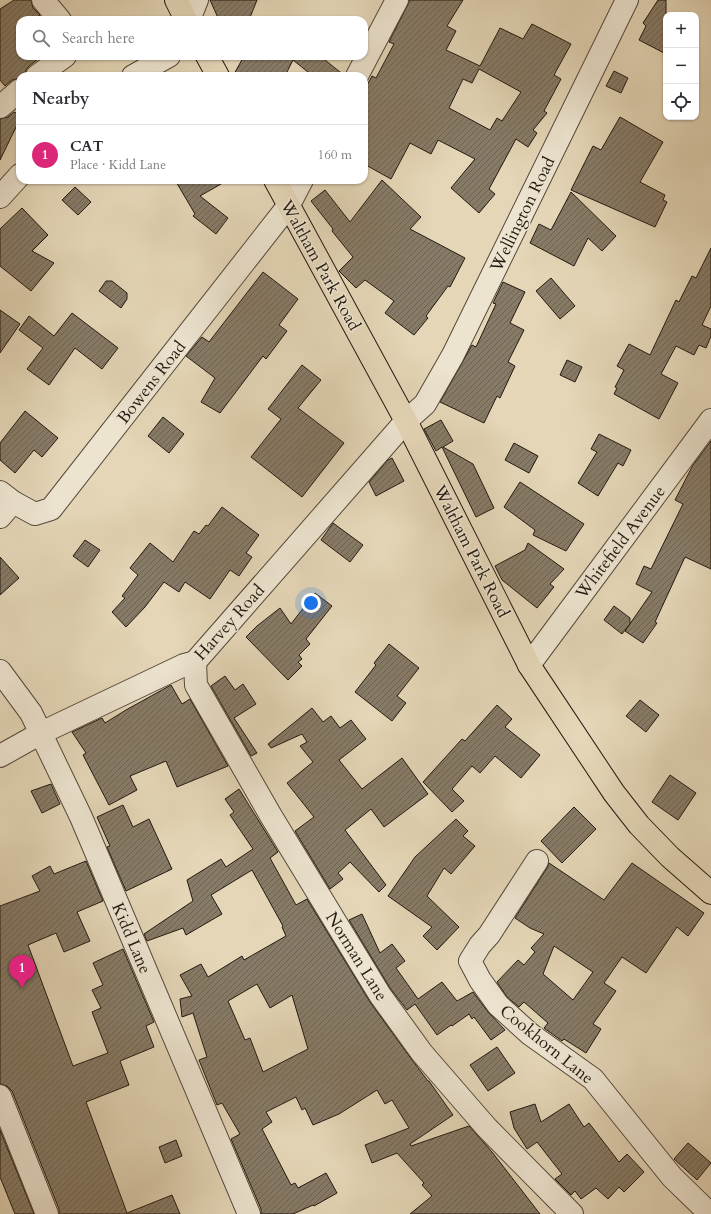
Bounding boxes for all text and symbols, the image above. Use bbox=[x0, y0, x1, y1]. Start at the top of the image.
map controls bbox=[663, 12, 699, 120]
button: + bbox=[663, 12, 699, 48]
search box bbox=[16, 16, 368, 60]
icon: search bbox=[30, 27, 52, 49]
text: Search here bbox=[62, 28, 135, 48]
button: − bbox=[663, 48, 699, 84]
button: locate bbox=[663, 84, 699, 120]
text: Nearby bbox=[32, 87, 89, 110]
text: CAT bbox=[70, 136, 104, 156]
text: 1 bbox=[42, 146, 48, 164]
text: 160 m bbox=[318, 146, 352, 164]
street label: Wellington Road bbox=[484, 153, 560, 276]
text: Place · Kidd Lane bbox=[70, 156, 166, 174]
street label: Waltham Park Road bbox=[275, 195, 366, 335]
street label: Bowens Road bbox=[112, 336, 191, 429]
street label: Waltham Park Road bbox=[428, 480, 515, 622]
street label: Whitefield Avenue bbox=[570, 481, 671, 604]
street label: Harvey Road bbox=[189, 579, 270, 665]
your location bbox=[301, 593, 321, 613]
street label: Kidd Lane bbox=[106, 899, 157, 977]
street label: Norman Lane bbox=[320, 907, 393, 1005]
pin: 1 bbox=[9, 955, 35, 988]
street label: Cookhorn Lane bbox=[495, 999, 598, 1089]

